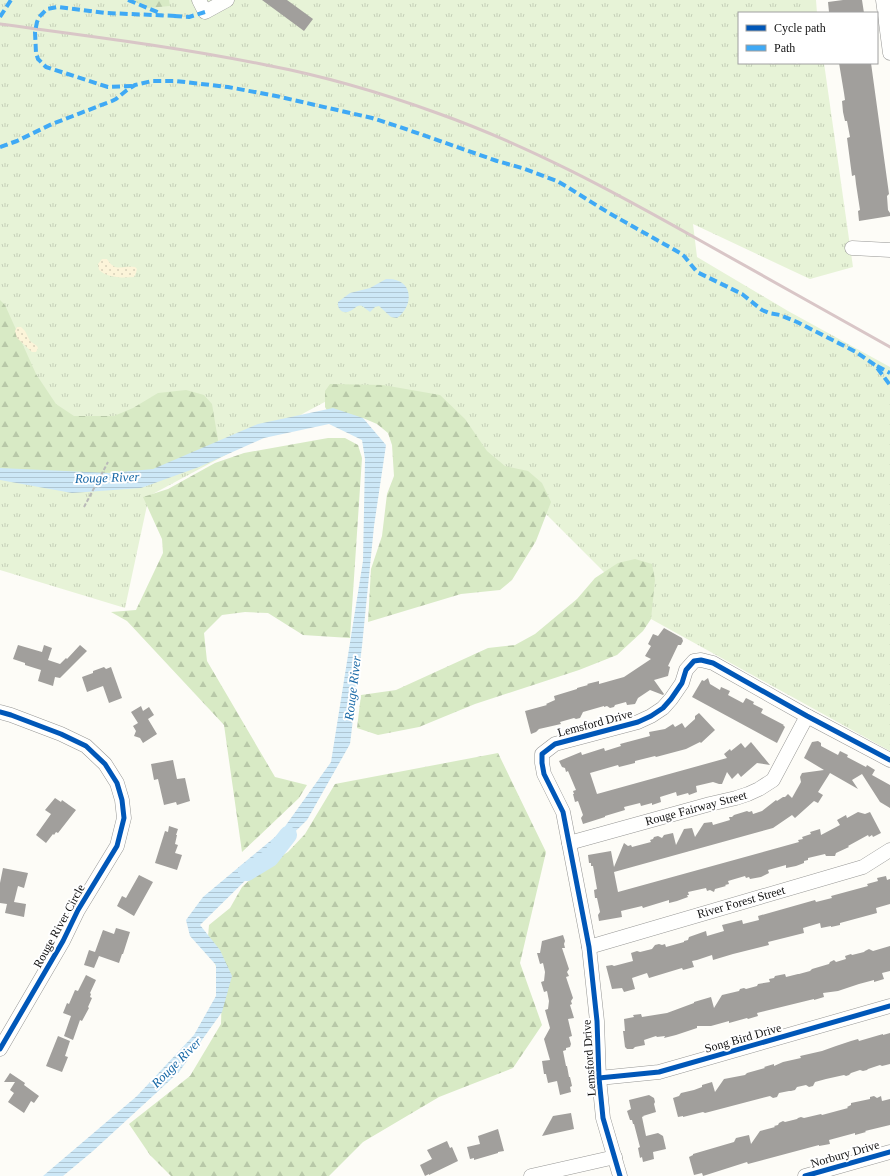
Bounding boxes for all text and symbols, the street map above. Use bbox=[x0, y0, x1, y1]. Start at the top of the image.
legend bbox=[738, 12, 878, 64]
text: Cycle path bbox=[774, 21, 826, 35]
text: Path bbox=[774, 41, 795, 55]
water label: Rouge River bbox=[73, 469, 141, 486]
water label: Rouge River bbox=[341, 654, 364, 722]
street label: Lemsford Drive bbox=[556, 706, 634, 740]
street label: Rouge Fairway Street bbox=[644, 788, 749, 828]
street label: Rouge River Circle bbox=[30, 882, 88, 970]
street label: River Forest Street bbox=[695, 883, 787, 921]
street label: Lemsford Drive bbox=[579, 1019, 599, 1097]
street label: Song Bird Drive bbox=[703, 1020, 783, 1056]
water label: Rouge River bbox=[147, 1034, 205, 1091]
street label: Norbury Drive bbox=[809, 1137, 881, 1171]

